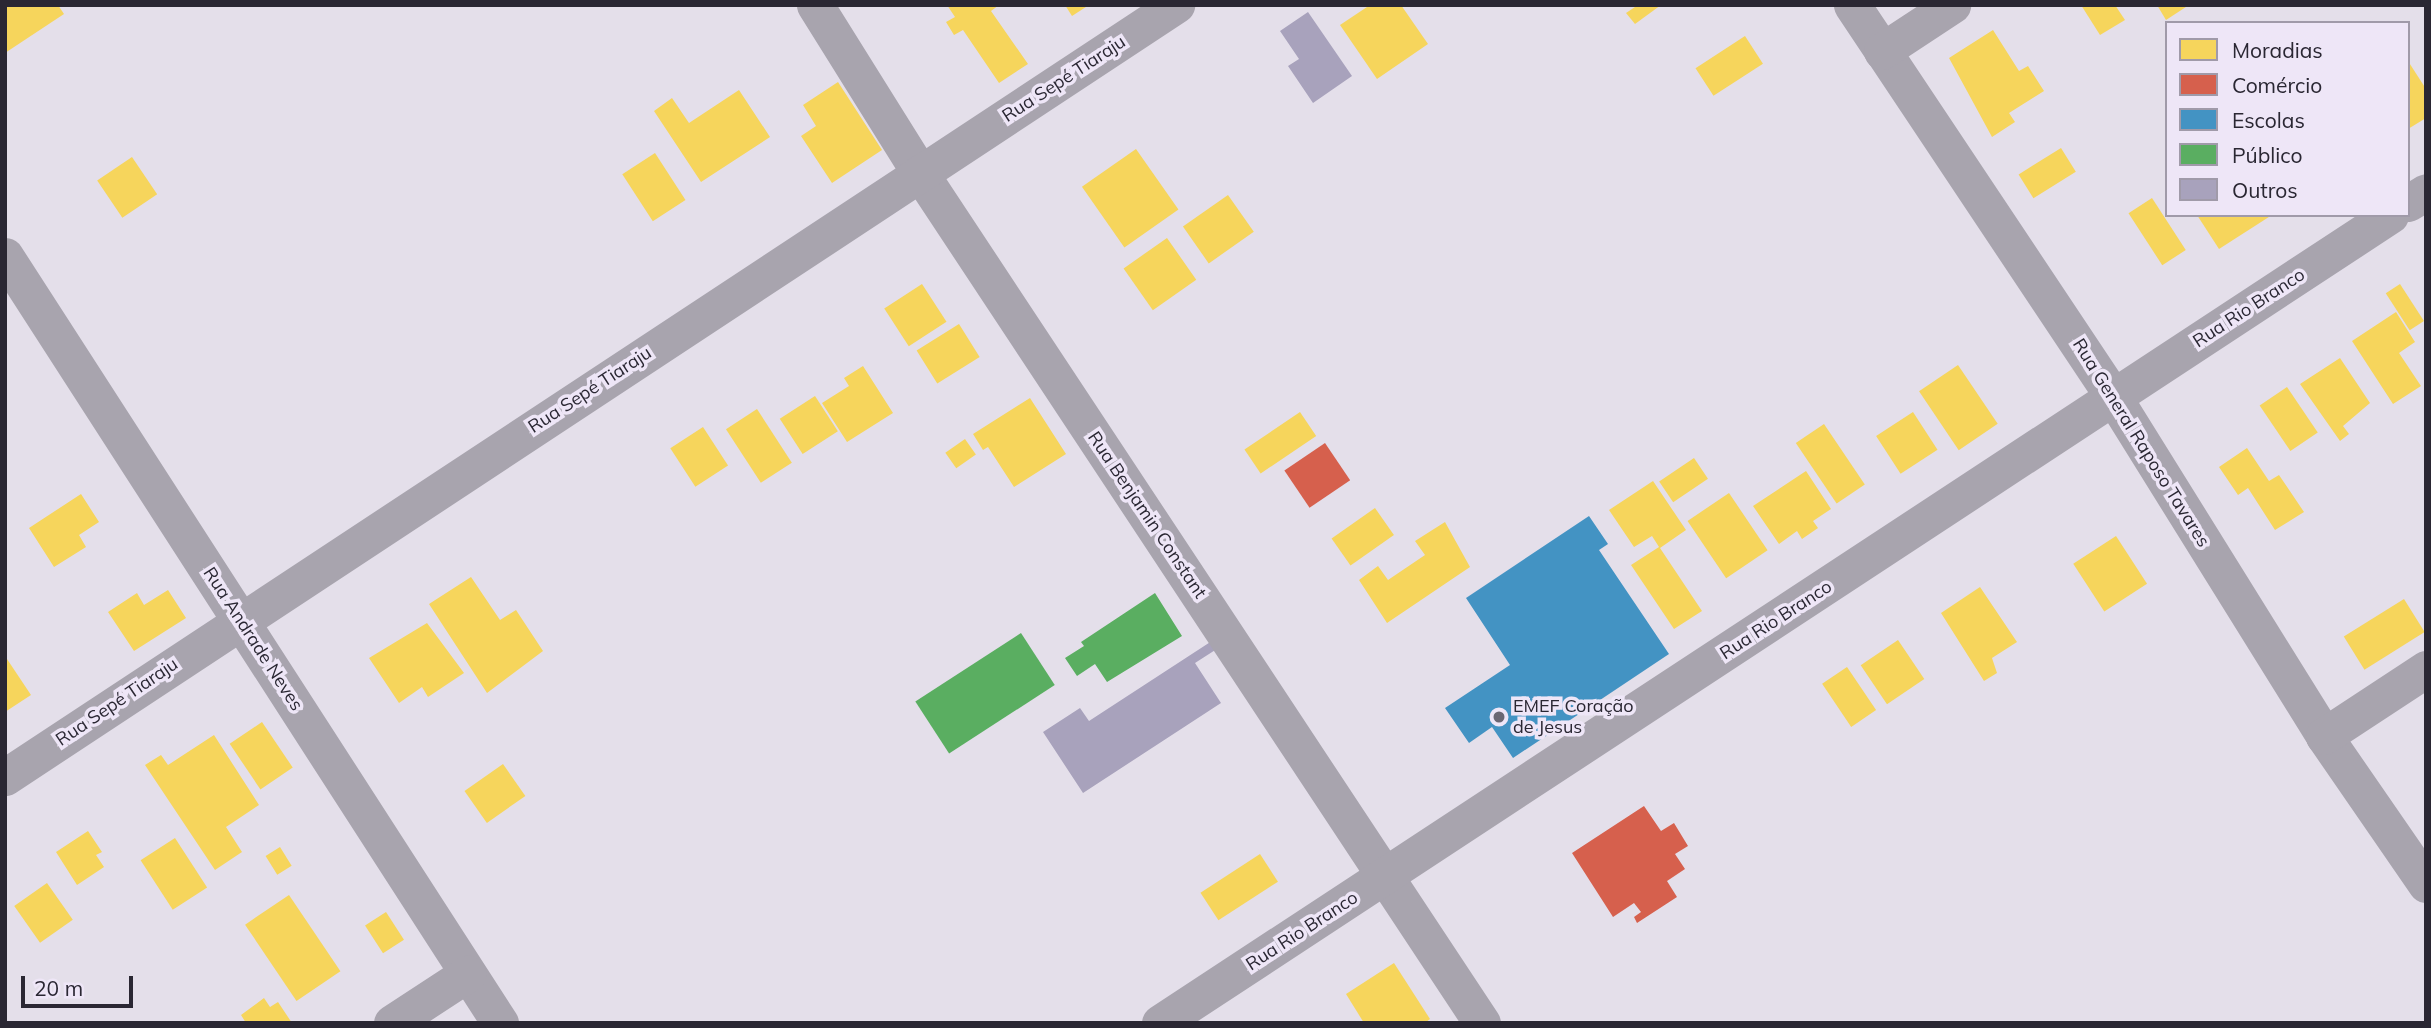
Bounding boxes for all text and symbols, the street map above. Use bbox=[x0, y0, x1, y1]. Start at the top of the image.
legend bbox=[2165, 21, 2410, 217]
street label: Rua Sepé Tiaraju bbox=[998, 31, 1130, 127]
text: Moradias bbox=[2232, 37, 2323, 63]
text: Comércio bbox=[2232, 72, 2322, 98]
text: Escolas bbox=[2232, 107, 2305, 133]
text: Público bbox=[2232, 142, 2302, 168]
text: Outros bbox=[2232, 177, 2298, 203]
street label: Rua Rio Branco bbox=[2189, 264, 2309, 352]
street label: Rua General Raposo Tavares bbox=[2068, 335, 2214, 551]
street label: Rua Sepé Tiaraju bbox=[524, 342, 656, 438]
street label: Rua Benjamin Constant bbox=[1083, 427, 1211, 603]
street label: Rua Andrade Neves bbox=[199, 563, 307, 715]
street label: Rua Rio Branco bbox=[1716, 576, 1836, 664]
street label: Rua Sepé Tiaraju bbox=[52, 653, 182, 751]
place label: EMEF Coração de Jesus bbox=[1513, 696, 1634, 738]
marker: EMEF Coração de Jesus bbox=[1491, 709, 1507, 725]
street label: Rua Rio Branco bbox=[1242, 887, 1362, 975]
scale bar bbox=[24, 962, 136, 1006]
text: 20 m bbox=[34, 975, 83, 1001]

